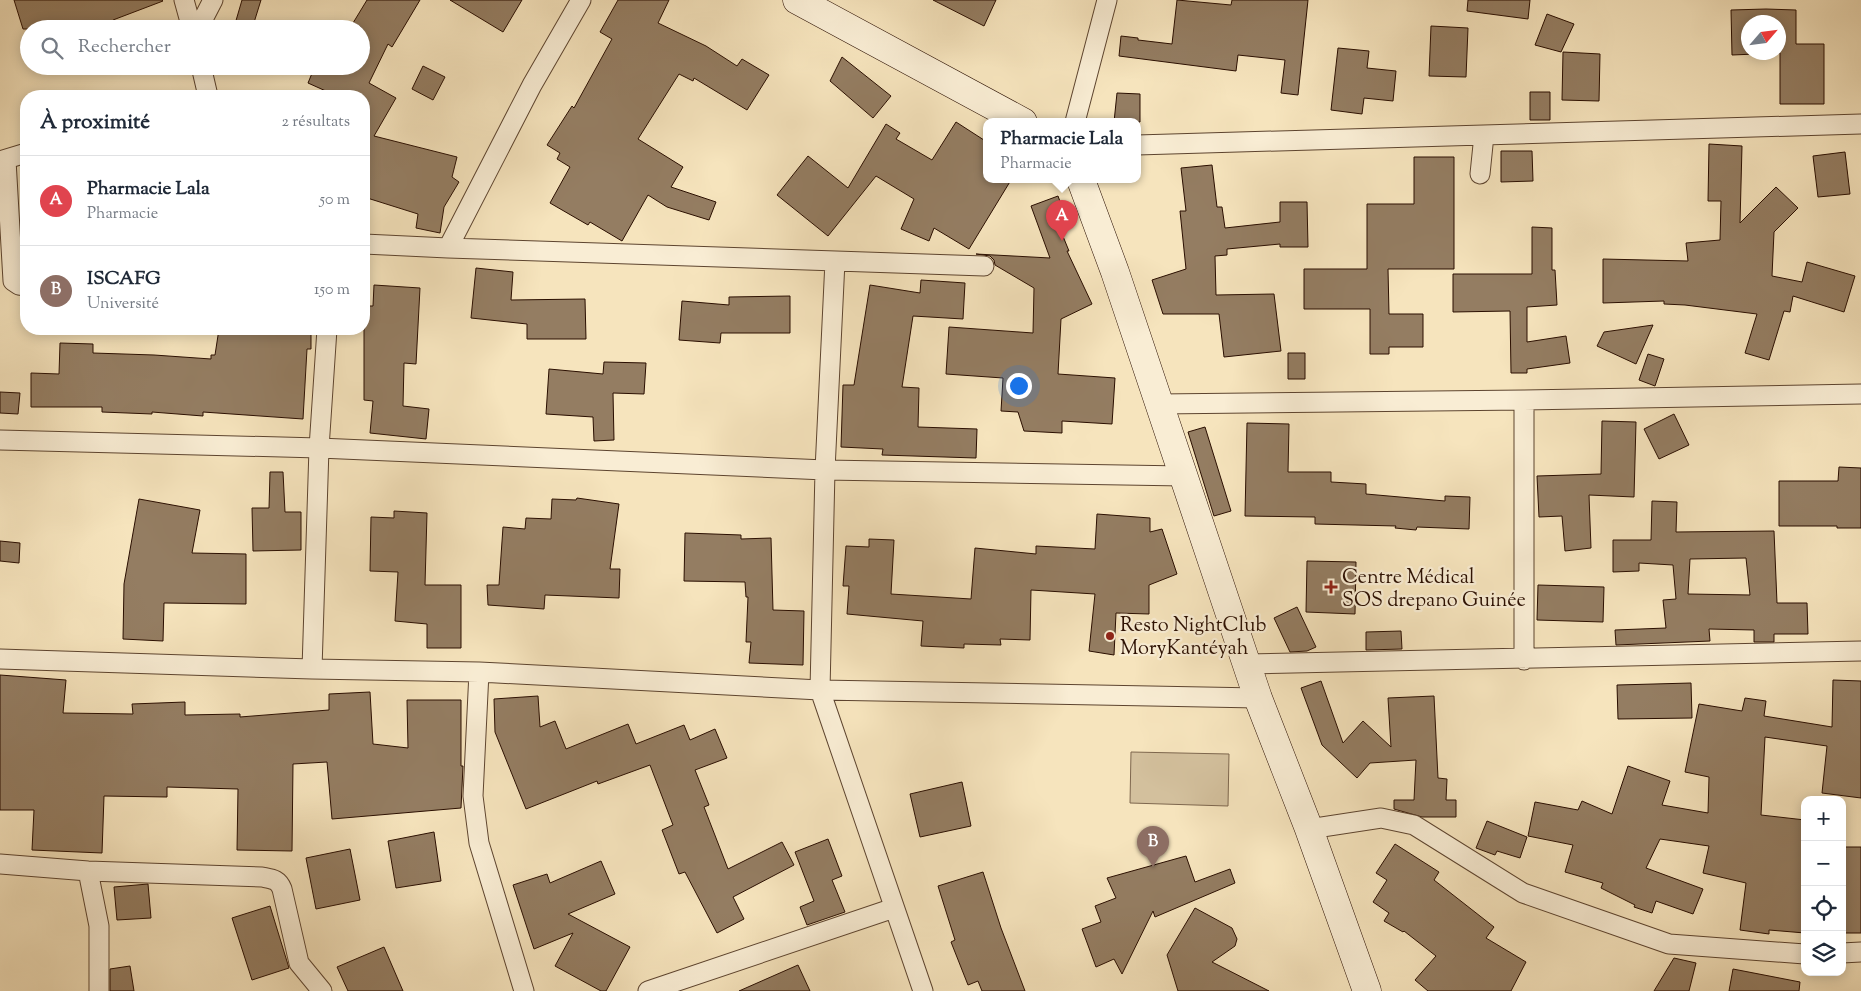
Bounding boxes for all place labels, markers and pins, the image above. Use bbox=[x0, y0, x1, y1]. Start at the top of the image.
pin: A bbox=[1046, 200, 1078, 241]
place label: Centre Médical SOS drepano Guinée bbox=[1342, 564, 1526, 616]
marker: Centre Médical SOS drepano Guinée bbox=[1324, 580, 1338, 594]
place label: Resto NightClub MoryKantéyah bbox=[1120, 612, 1266, 664]
marker: Resto NightClub MoryKantéyah bbox=[1104, 630, 1116, 642]
pin: B bbox=[1137, 826, 1169, 867]

